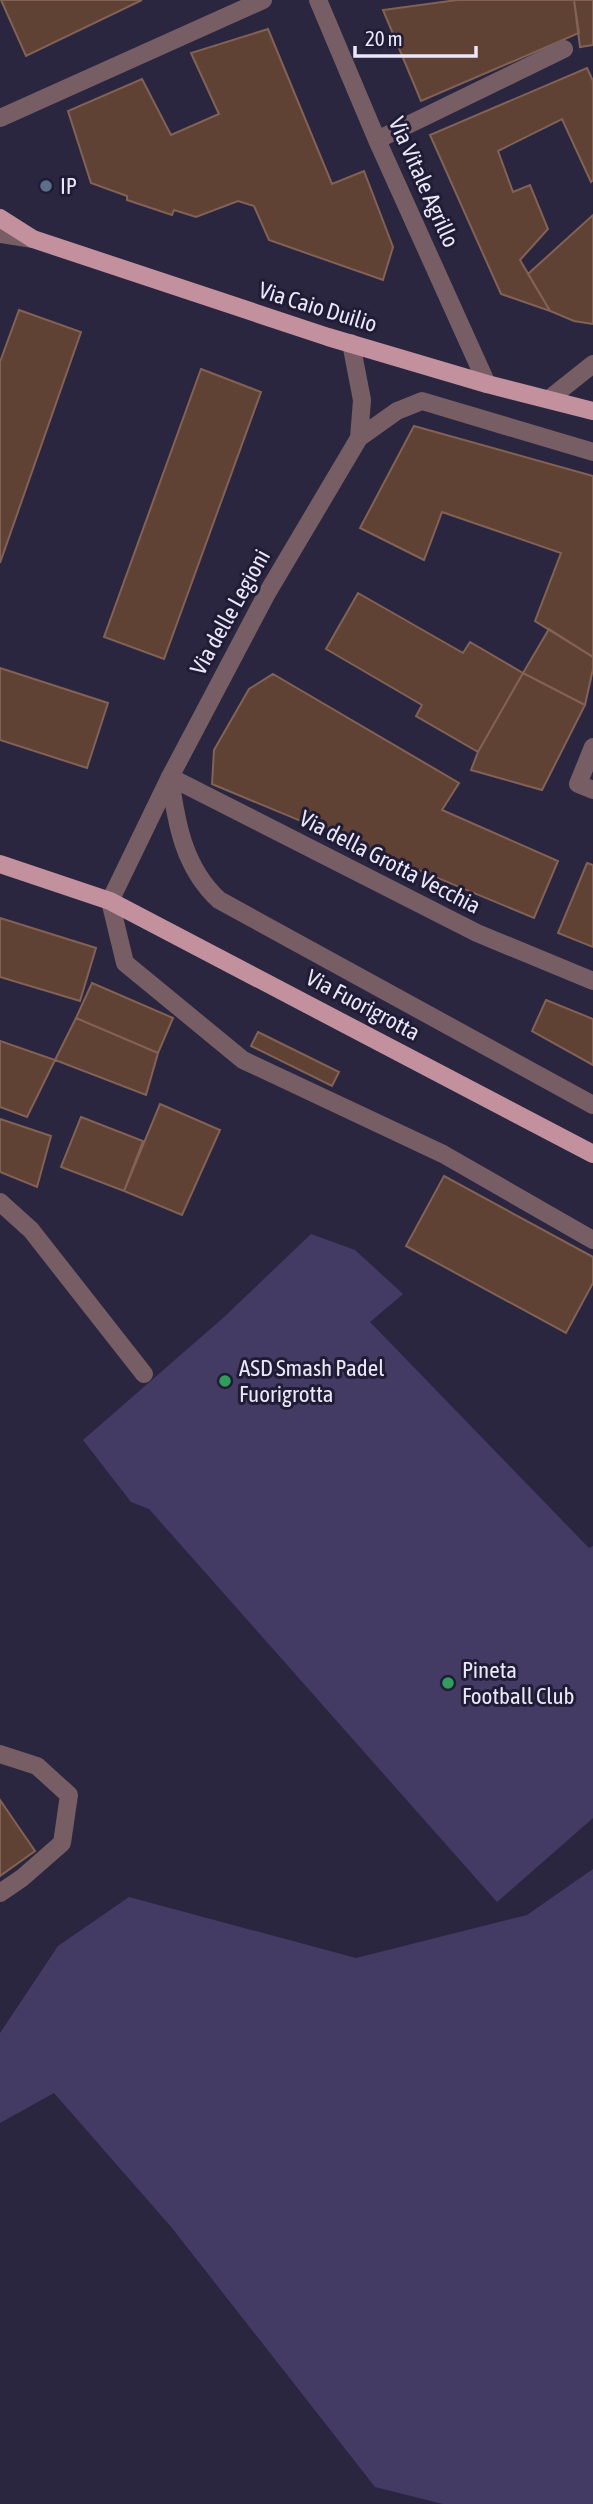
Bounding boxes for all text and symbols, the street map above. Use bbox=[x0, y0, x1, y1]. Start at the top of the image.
scale bar bbox=[355, 14, 476, 58]
text: 20 m bbox=[365, 26, 403, 50]
street label: Via Vitale Agrillo bbox=[384, 113, 464, 251]
place label: IP bbox=[60, 173, 77, 199]
marker: IP bbox=[38, 178, 54, 194]
street label: Via Caio Duilio bbox=[256, 277, 380, 337]
street label: Via delle Legioni bbox=[185, 545, 275, 679]
street label: Via della Grotta Vecchia bbox=[295, 805, 485, 919]
street label: Via Fuorigrotta bbox=[302, 964, 424, 1046]
place label: ASD Smash Padel Fuorigrotta bbox=[239, 1355, 384, 1407]
marker: ASD Smash Padel Fuorigrotta bbox=[217, 1373, 233, 1389]
place label: Pineta Football Club bbox=[462, 1657, 574, 1709]
marker: Pineta Football Club bbox=[440, 1675, 456, 1691]

